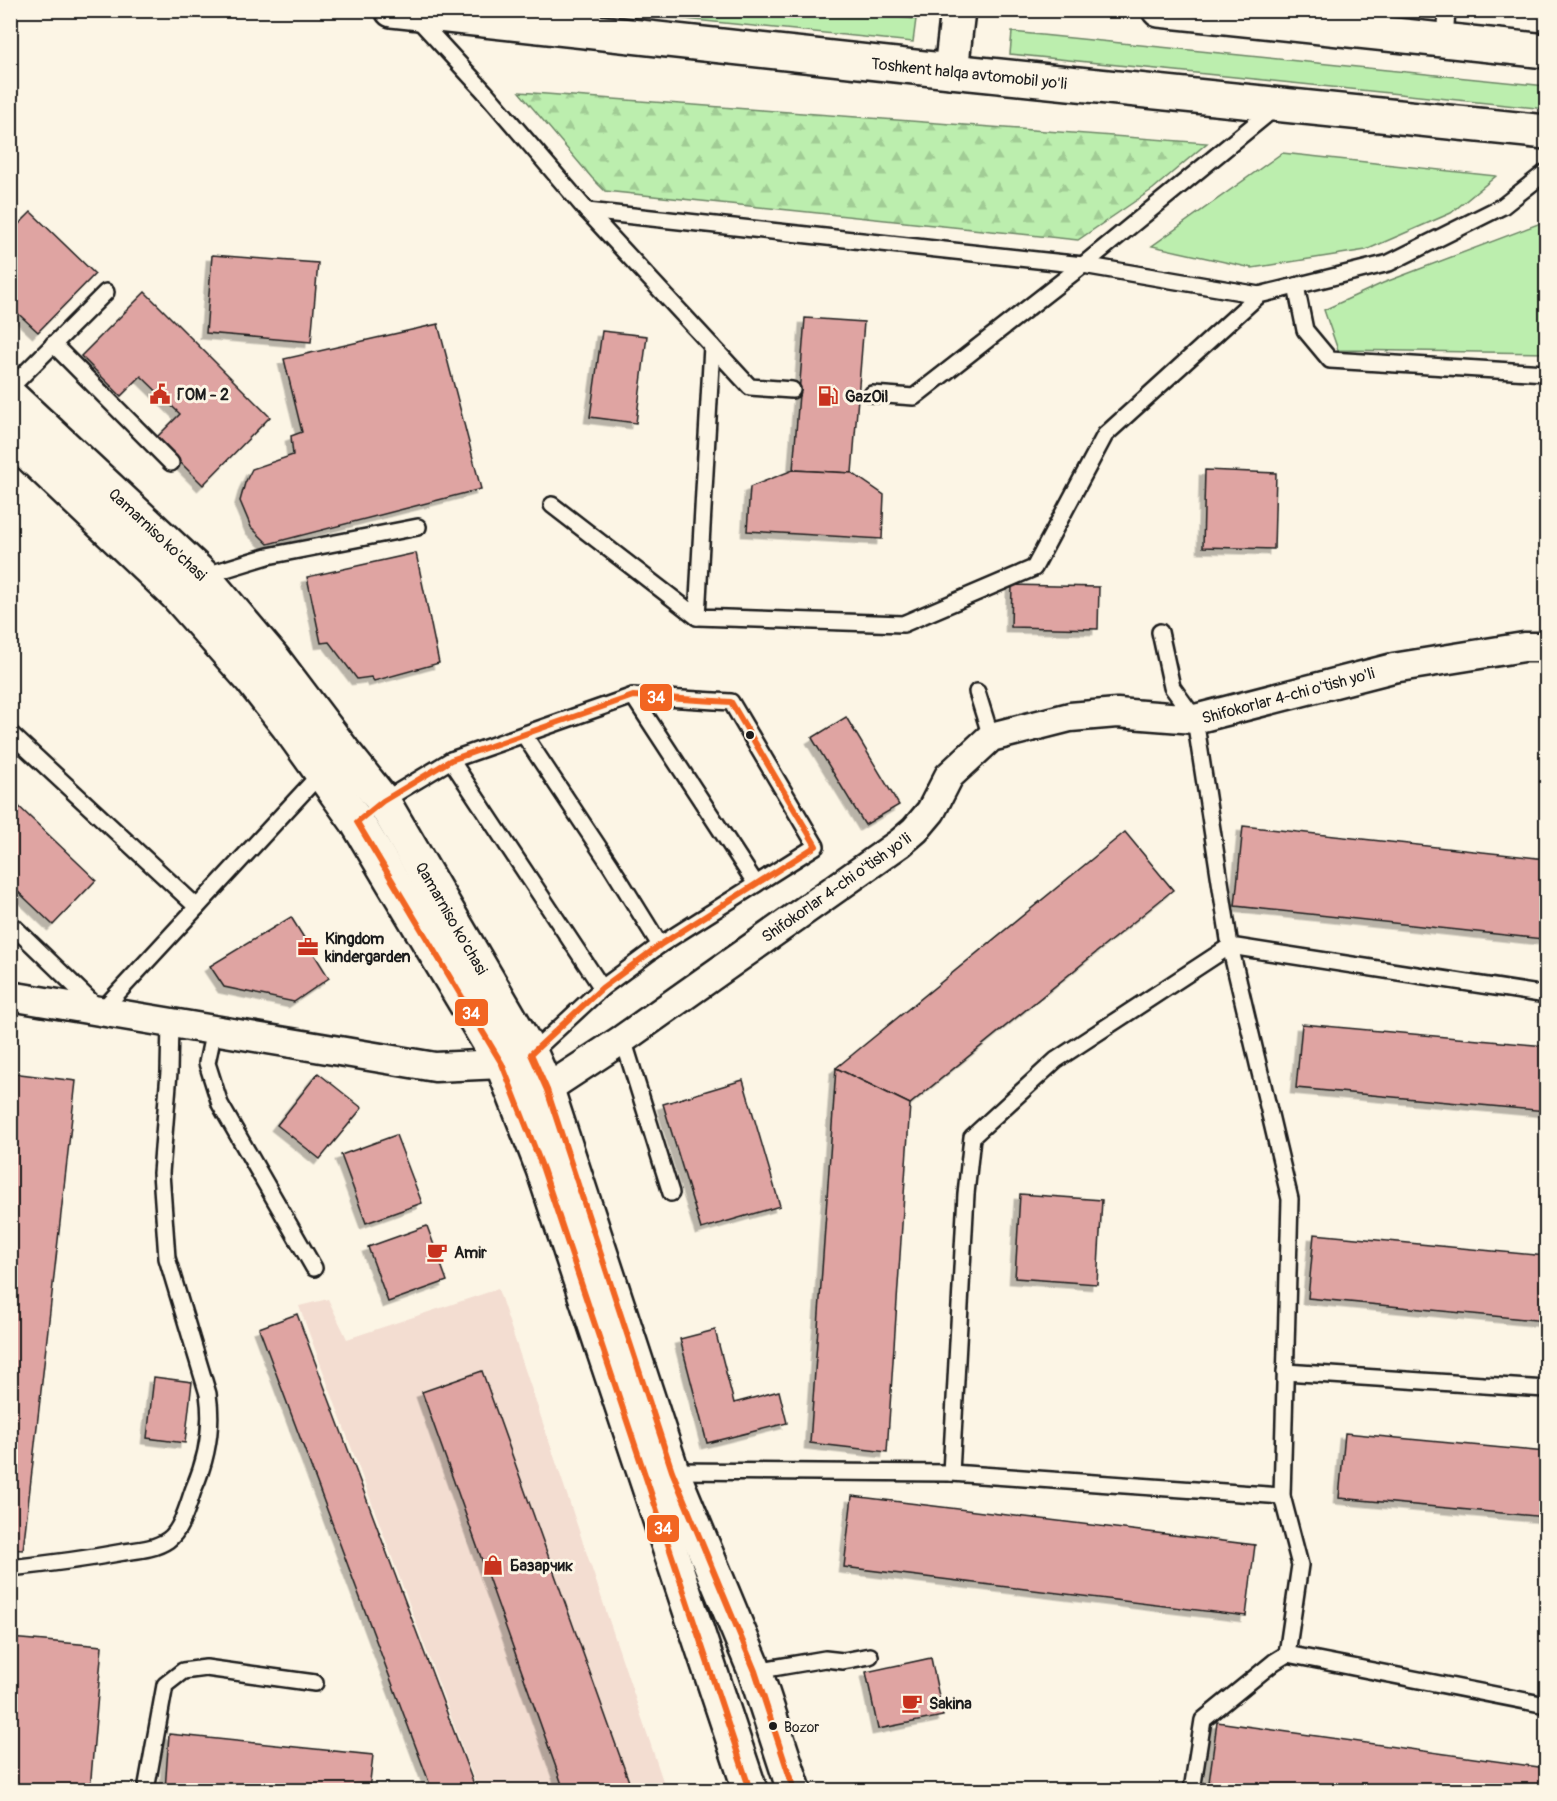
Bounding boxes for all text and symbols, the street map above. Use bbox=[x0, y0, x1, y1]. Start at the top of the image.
street label: Toshkent halqa avtomobil yo'li bbox=[870, 54, 1068, 94]
public building icon: ГОМ - 2 bbox=[148, 382, 172, 406]
fuel station icon: GazOil bbox=[816, 384, 840, 408]
place label: ГОМ - 2 bbox=[177, 385, 229, 405]
place label: GazOil bbox=[845, 387, 888, 407]
street label: Qamarniso ko'chasi bbox=[104, 484, 211, 586]
street label: Shifokorlar 4-chi o'tish yo'li bbox=[1200, 663, 1377, 729]
line badge: 34 bbox=[639, 683, 673, 712]
text: 34 bbox=[647, 688, 666, 708]
unlabelled marker bbox=[744, 729, 756, 741]
street label: Shifokorlar 4-chi o'tish yo'li bbox=[758, 828, 915, 947]
street label: Qamarniso ko'chasi bbox=[411, 858, 492, 979]
place label: Kingdom kindergarden bbox=[324, 929, 411, 967]
office icon: Kingdom kindergarden bbox=[296, 935, 320, 959]
line badge: 34 bbox=[454, 998, 489, 1027]
text: 34 bbox=[462, 1004, 481, 1024]
cafe icon: Amir bbox=[425, 1240, 449, 1264]
place label: Amir bbox=[454, 1243, 487, 1263]
line badge: 34 bbox=[646, 1514, 680, 1543]
text: 34 bbox=[654, 1519, 673, 1539]
shop icon: Базарчик bbox=[481, 1553, 505, 1577]
place label: Базарчик bbox=[510, 1556, 573, 1576]
cafe icon: Sakina bbox=[900, 1691, 924, 1715]
place label: Sakina bbox=[929, 1694, 972, 1714]
place label: Bozor bbox=[784, 1719, 819, 1736]
marker: Bozor bbox=[767, 1720, 779, 1732]

